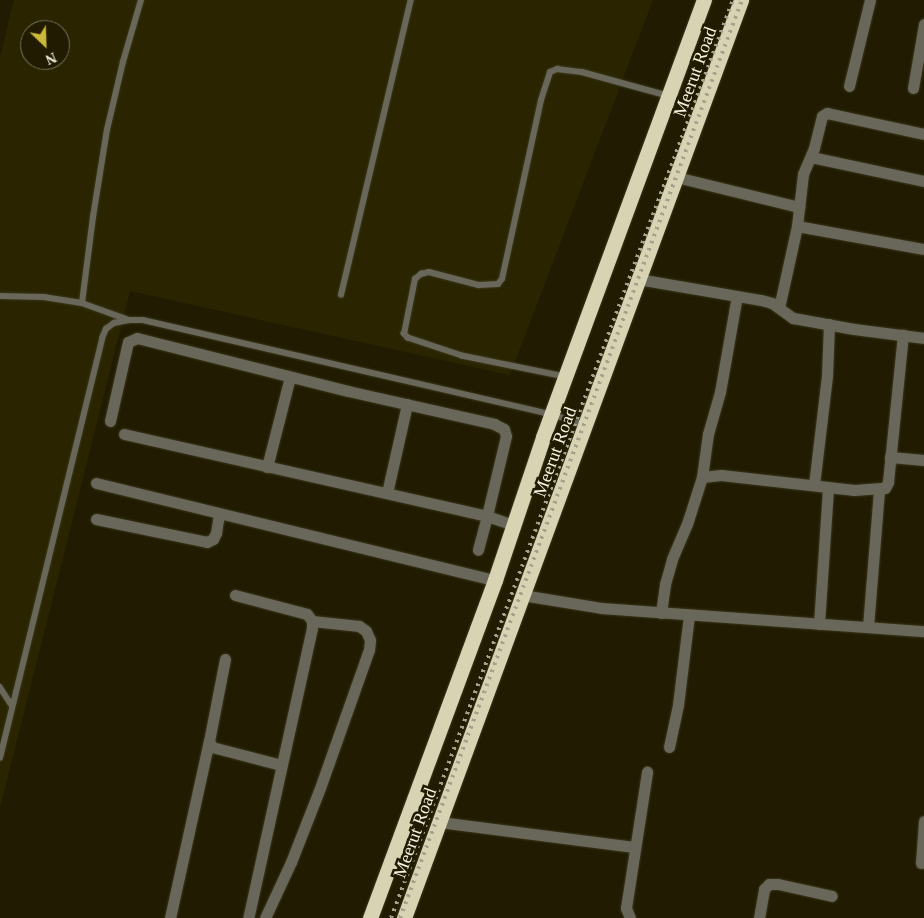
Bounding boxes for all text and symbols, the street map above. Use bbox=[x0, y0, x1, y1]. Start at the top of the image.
north arrow bbox=[20, 20, 70, 70]
street label: Meerut Road bbox=[669, 24, 721, 120]
text: N bbox=[43, 49, 59, 67]
street label: Meerut Road bbox=[529, 404, 581, 500]
street label: Meerut Road bbox=[389, 785, 441, 881]

